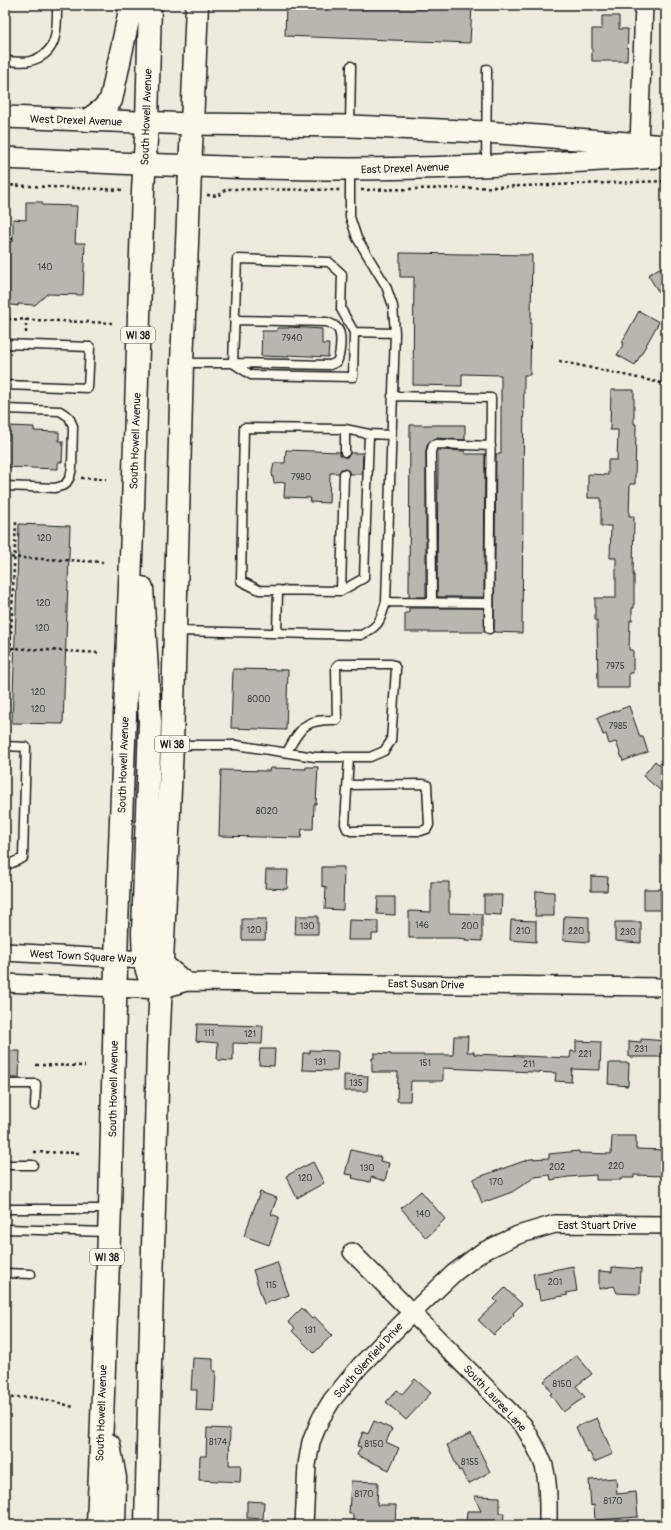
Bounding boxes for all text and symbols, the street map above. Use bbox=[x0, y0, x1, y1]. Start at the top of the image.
street label: South Howell Avenue bbox=[138, 68, 155, 166]
street label: West Drexel Avenue bbox=[30, 112, 123, 129]
street label: East Drexel Avenue bbox=[361, 160, 450, 177]
house number: 140 bbox=[38, 262, 52, 273]
road number: WI 38 bbox=[121, 327, 155, 343]
house number: 7940 bbox=[282, 333, 302, 344]
street label: South Howell Avenue bbox=[127, 392, 144, 490]
house number: 7980 bbox=[291, 472, 311, 483]
house number: 120 bbox=[37, 533, 51, 544]
house number: 120 bbox=[36, 598, 50, 609]
house number: 120 bbox=[35, 623, 49, 634]
house number: 7975 bbox=[605, 661, 625, 672]
house number: 120 bbox=[31, 687, 45, 698]
house number: 8000 bbox=[248, 694, 270, 705]
house number: 120 bbox=[31, 704, 45, 715]
street label: South Howell Avenue bbox=[115, 716, 132, 814]
house number: 7985 bbox=[609, 721, 628, 732]
road number: WI 38 bbox=[155, 736, 189, 752]
house number: 8020 bbox=[256, 806, 278, 817]
house number: 146 bbox=[415, 920, 429, 931]
house number: 130 bbox=[300, 921, 314, 932]
house number: 200 bbox=[461, 921, 479, 932]
house number: 120 bbox=[247, 925, 261, 936]
house number: 210 bbox=[516, 926, 530, 937]
house number: 220 bbox=[568, 926, 584, 937]
house number: 230 bbox=[620, 927, 636, 938]
street label: West Town Square Way bbox=[29, 947, 137, 966]
street label: East Susan Drive bbox=[388, 977, 465, 992]
house number: 111 bbox=[204, 1028, 214, 1039]
house number: 121 bbox=[244, 1029, 256, 1040]
street label: South Howell Avenue bbox=[106, 1040, 121, 1138]
house number: 231 bbox=[634, 1044, 648, 1055]
house number: 221 bbox=[578, 1049, 592, 1060]
house number: 131 bbox=[314, 1057, 326, 1068]
house number: 151 bbox=[419, 1058, 431, 1069]
house number: 211 bbox=[523, 1059, 535, 1070]
house number: 135 bbox=[349, 1078, 363, 1089]
house number: 220 bbox=[608, 1161, 624, 1172]
house number: 202 bbox=[549, 1162, 565, 1173]
house number: 130 bbox=[360, 1163, 374, 1174]
house number: 120 bbox=[298, 1173, 312, 1184]
house number: 170 bbox=[489, 1177, 503, 1188]
house number: 140 bbox=[416, 1209, 430, 1220]
street label: East Stuart Drive bbox=[558, 1219, 637, 1232]
road number: WI 38 bbox=[90, 1249, 124, 1265]
house number: 201 bbox=[548, 1277, 562, 1288]
house number: 115 bbox=[265, 1280, 277, 1291]
street label: South Glenfield Drive bbox=[331, 1320, 406, 1401]
house number: 131 bbox=[304, 1325, 316, 1336]
street label: South Lauree Lane bbox=[461, 1362, 529, 1435]
street label: South Howell Avenue bbox=[93, 1364, 110, 1462]
house number: 8150 bbox=[552, 1379, 572, 1390]
house number: 8174 bbox=[209, 1437, 228, 1448]
house number: 8150 bbox=[364, 1439, 384, 1450]
house number: 8155 bbox=[461, 1457, 479, 1468]
house number: 8170 bbox=[355, 1489, 373, 1500]
house number: 8170 bbox=[604, 1496, 622, 1507]

